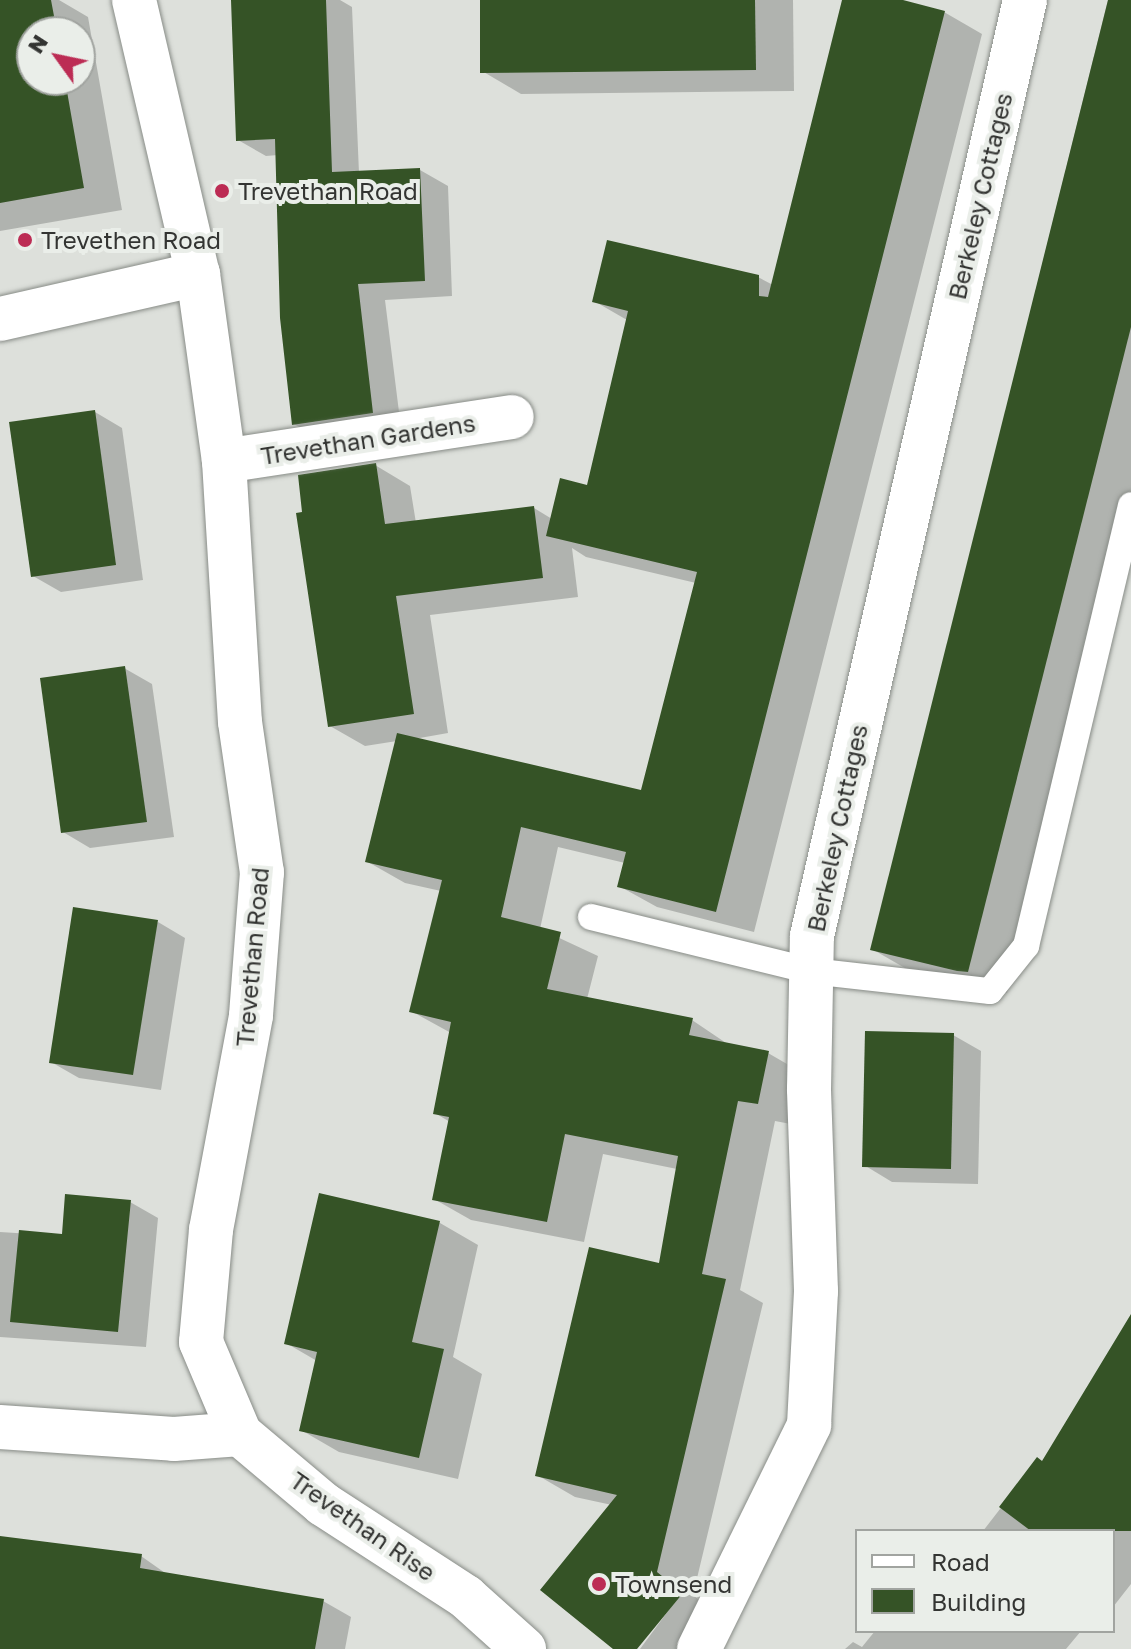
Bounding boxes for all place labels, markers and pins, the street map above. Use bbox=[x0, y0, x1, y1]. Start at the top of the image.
place label: Trevethan Road bbox=[238, 177, 418, 205]
marker: Trevethan Road bbox=[213, 182, 231, 200]
place label: Trevethen Road bbox=[41, 226, 221, 254]
marker: Trevethen Road bbox=[16, 231, 34, 249]
place label: Townsend bbox=[615, 1570, 732, 1598]
marker: Townsend bbox=[590, 1575, 608, 1593]

